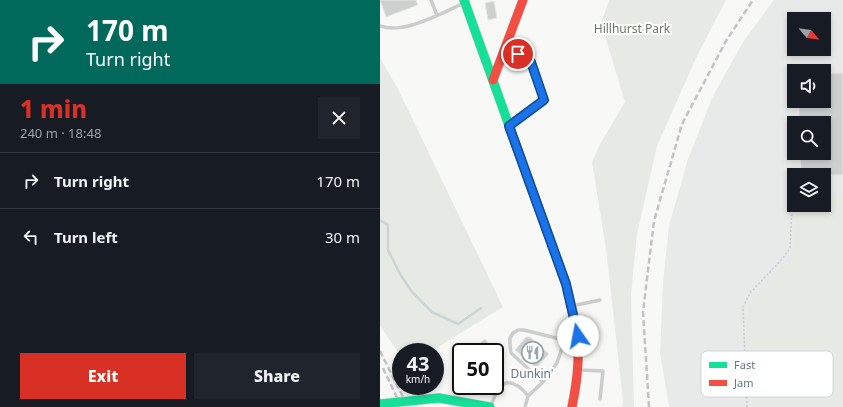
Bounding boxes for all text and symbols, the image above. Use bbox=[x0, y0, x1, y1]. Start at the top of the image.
text: 170 m bbox=[86, 11, 169, 49]
north arrow bbox=[787, 12, 831, 56]
map controls bbox=[787, 12, 831, 212]
icon: right bbox=[20, 16, 72, 68]
park label: Hillhurst Park bbox=[594, 20, 671, 37]
pin bbox=[501, 37, 535, 71]
icon: arrive bbox=[507, 43, 529, 65]
text: Turn right bbox=[86, 47, 170, 71]
button: sound bbox=[787, 64, 831, 108]
text: 1 min bbox=[20, 92, 87, 125]
button: close bbox=[318, 97, 360, 139]
button: search bbox=[787, 116, 831, 160]
text: 240 m · 18:48 bbox=[20, 124, 101, 142]
button: layers bbox=[787, 168, 831, 212]
icon: right bbox=[20, 170, 42, 192]
text: Turn right bbox=[54, 171, 129, 191]
text: 170 m bbox=[316, 171, 360, 191]
icon: left bbox=[20, 226, 42, 248]
text: Turn left bbox=[54, 227, 118, 247]
text: 30 m bbox=[325, 227, 360, 247]
position arrow bbox=[557, 315, 599, 357]
restaurant icon: Dunkin' bbox=[519, 339, 545, 365]
speed limit sign: 50 bbox=[452, 343, 504, 395]
text: 43 bbox=[407, 350, 429, 377]
legend bbox=[701, 351, 833, 397]
button: Exit bbox=[20, 353, 186, 399]
button: Share bbox=[194, 353, 360, 399]
text: Fast bbox=[734, 357, 755, 372]
place label: Dunkin' bbox=[510, 365, 554, 382]
text: km/h bbox=[406, 372, 430, 386]
text: Jam bbox=[733, 375, 753, 390]

